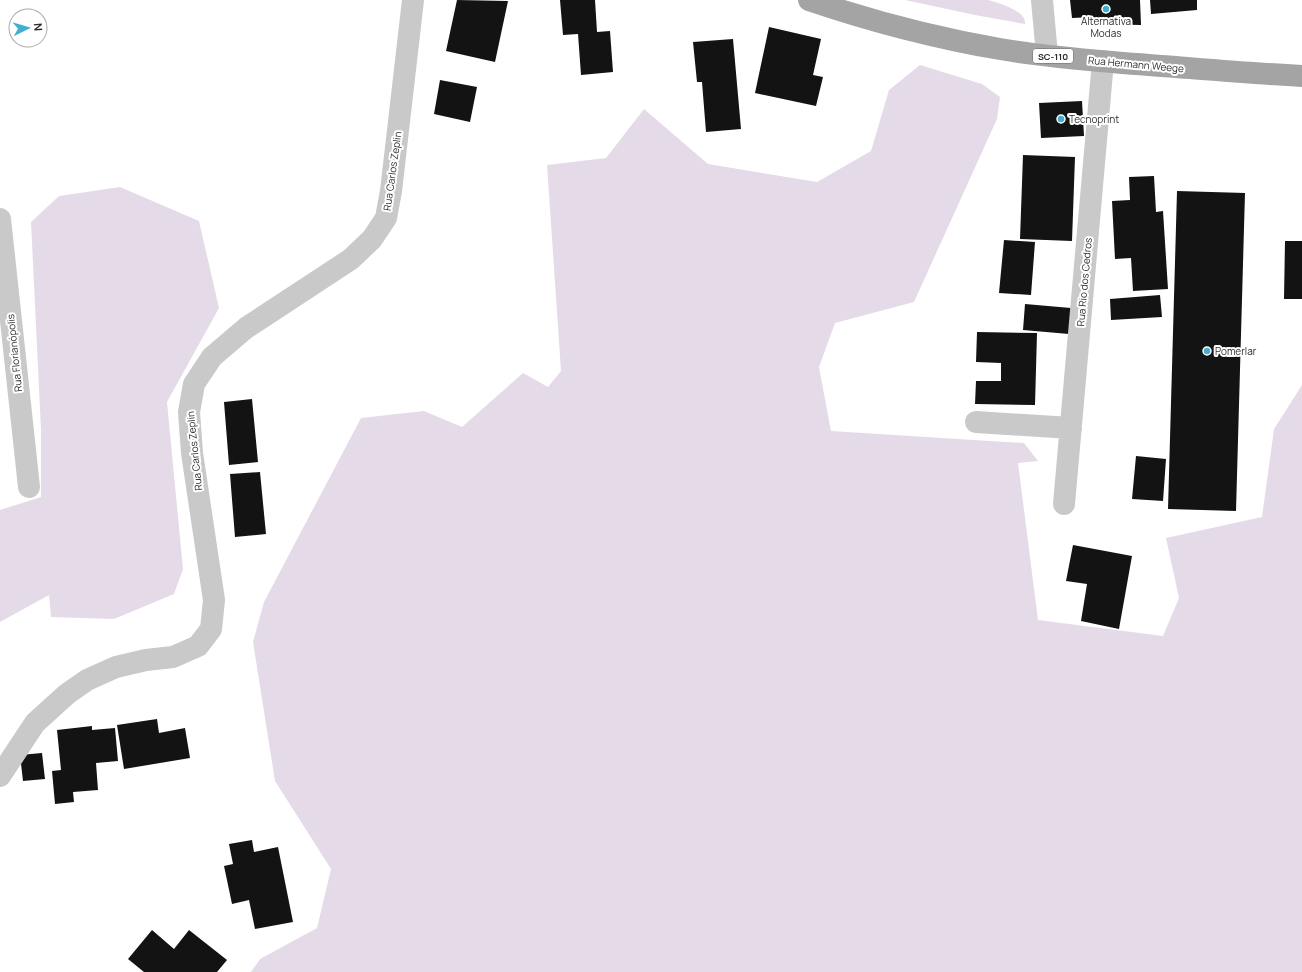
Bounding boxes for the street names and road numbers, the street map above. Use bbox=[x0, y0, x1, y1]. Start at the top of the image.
road number: SC-110 bbox=[1033, 49, 1073, 63]
street label: Rua Hermann Weege bbox=[1087, 53, 1185, 75]
street label: Rua Carlos Zeplin bbox=[380, 130, 405, 212]
street label: Rua Rio dos Cedros bbox=[1073, 237, 1095, 327]
street label: Rua Florianópolis bbox=[3, 313, 25, 393]
street label: Rua Carlos Zeplin bbox=[183, 410, 205, 491]

